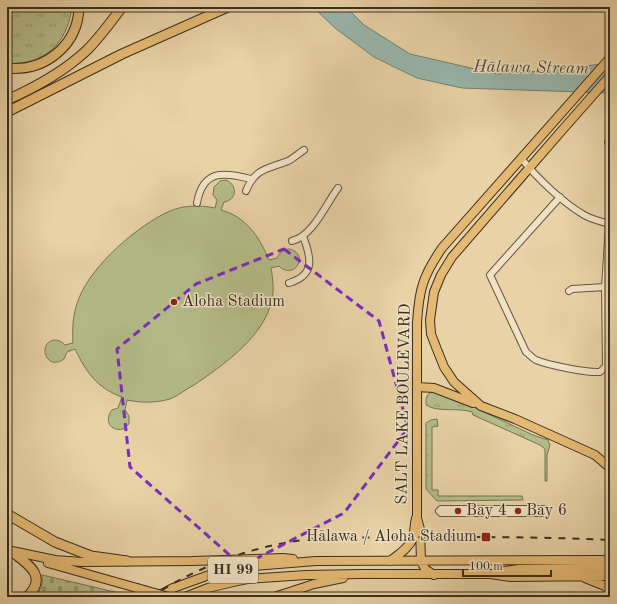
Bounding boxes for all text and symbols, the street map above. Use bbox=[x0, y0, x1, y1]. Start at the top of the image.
water label: Hālawa Stream bbox=[472, 58, 589, 78]
place label: Aloha Stadium bbox=[182, 294, 285, 310]
marker: Aloha Stadium bbox=[169, 297, 179, 307]
street label: SALT LAKE BOULEVARD bbox=[394, 303, 414, 505]
place label: Bay 4 bbox=[466, 503, 507, 519]
place label: Bay 6 bbox=[526, 503, 567, 519]
marker: Bay 4 bbox=[453, 506, 463, 516]
marker: Bay 6 bbox=[513, 506, 523, 516]
place label: Hālawa / Aloha Stadium bbox=[306, 529, 477, 545]
marker: Hālawa / Aloha Stadium bbox=[480, 531, 492, 543]
scale bar bbox=[463, 552, 551, 578]
road number: HI 99 bbox=[208, 557, 258, 583]
text: 100 m bbox=[469, 561, 503, 573]

